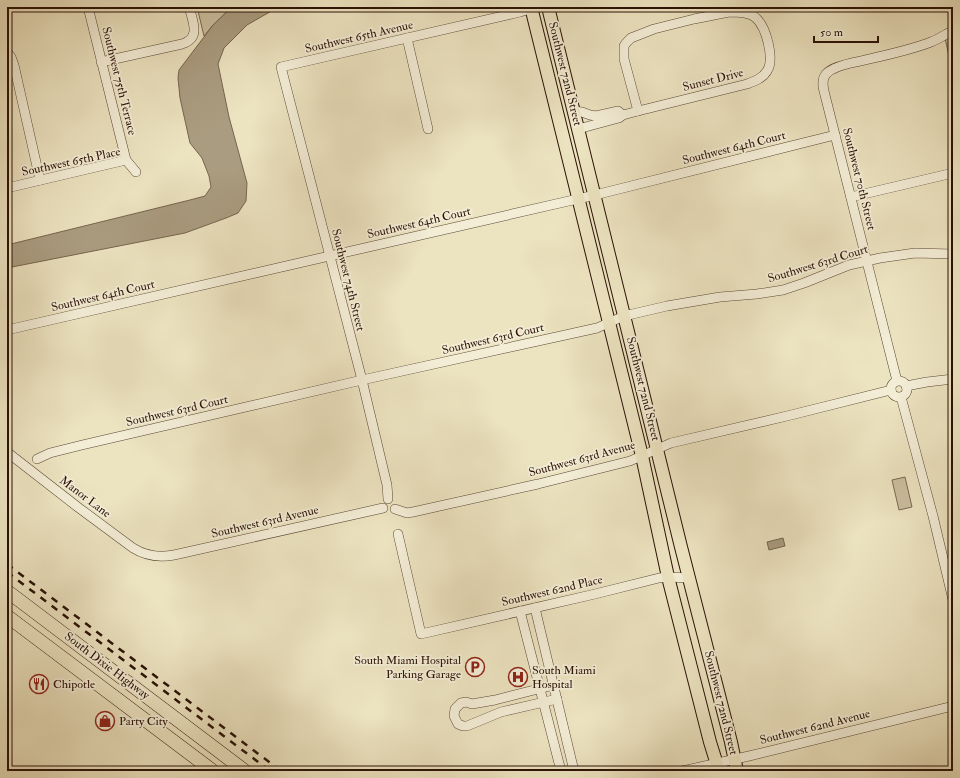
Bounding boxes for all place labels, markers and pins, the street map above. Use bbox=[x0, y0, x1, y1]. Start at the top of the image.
place label: South Miami Hospital Parking Garage bbox=[354, 653, 461, 682]
parking icon: South Miami Hospital Parking Garage bbox=[464, 656, 486, 678]
place label: South Miami Hospital bbox=[532, 663, 596, 692]
hospital icon: South Miami Hospital bbox=[507, 666, 529, 688]
restaurant icon: Chipotle bbox=[28, 673, 50, 695]
place label: Chipotle bbox=[53, 677, 95, 692]
shop icon: Party City bbox=[94, 710, 116, 732]
place label: Party City bbox=[119, 714, 169, 729]

